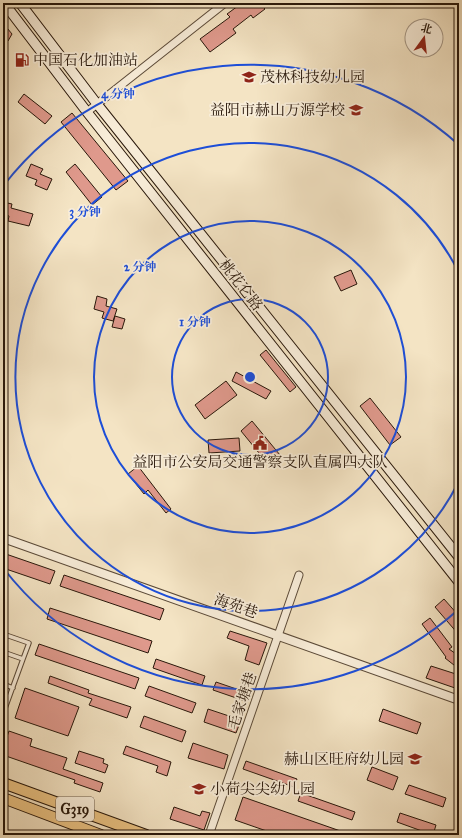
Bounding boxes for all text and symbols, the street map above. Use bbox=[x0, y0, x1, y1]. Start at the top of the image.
north arrow bbox=[404, 18, 444, 58]
text: 北 bbox=[419, 21, 433, 37]
place label: 中国石化加油站 bbox=[33, 51, 138, 69]
fuel station icon: 中国石化加油站 bbox=[14, 52, 30, 68]
place label: 茂林科技幼儿园 bbox=[260, 68, 365, 86]
school or university icon: 茂林科技幼儿园 bbox=[241, 69, 257, 85]
text: 4 分钟 bbox=[101, 87, 135, 102]
place label: 益阳市赫山万源学校 bbox=[210, 101, 345, 119]
school or university icon: 益阳市赫山万源学校 bbox=[348, 102, 364, 118]
text: 3 分钟 bbox=[69, 205, 101, 220]
street label: 桃花仑路 bbox=[215, 256, 267, 314]
text: 2 分钟 bbox=[124, 260, 156, 274]
text: 1 分钟 bbox=[179, 315, 211, 329]
centre of rings bbox=[243, 370, 257, 384]
public building icon: 益阳市公安局交通警察支队直属四大队 bbox=[252, 435, 268, 451]
place label: 益阳市公安局交通警察支队直属四大队 bbox=[132, 453, 388, 471]
street label: 海苑巷 bbox=[212, 590, 260, 622]
street label: 毛家塘巷 bbox=[224, 670, 260, 732]
place label: 赫山区旺府幼儿园 bbox=[284, 750, 404, 768]
school or university icon: 赫山区旺府幼儿园 bbox=[407, 751, 423, 767]
place label: 小荷尖尖幼儿园 bbox=[210, 780, 315, 798]
school or university icon: 小荷尖尖幼儿园 bbox=[191, 781, 207, 797]
road number: G319 bbox=[56, 797, 94, 821]

